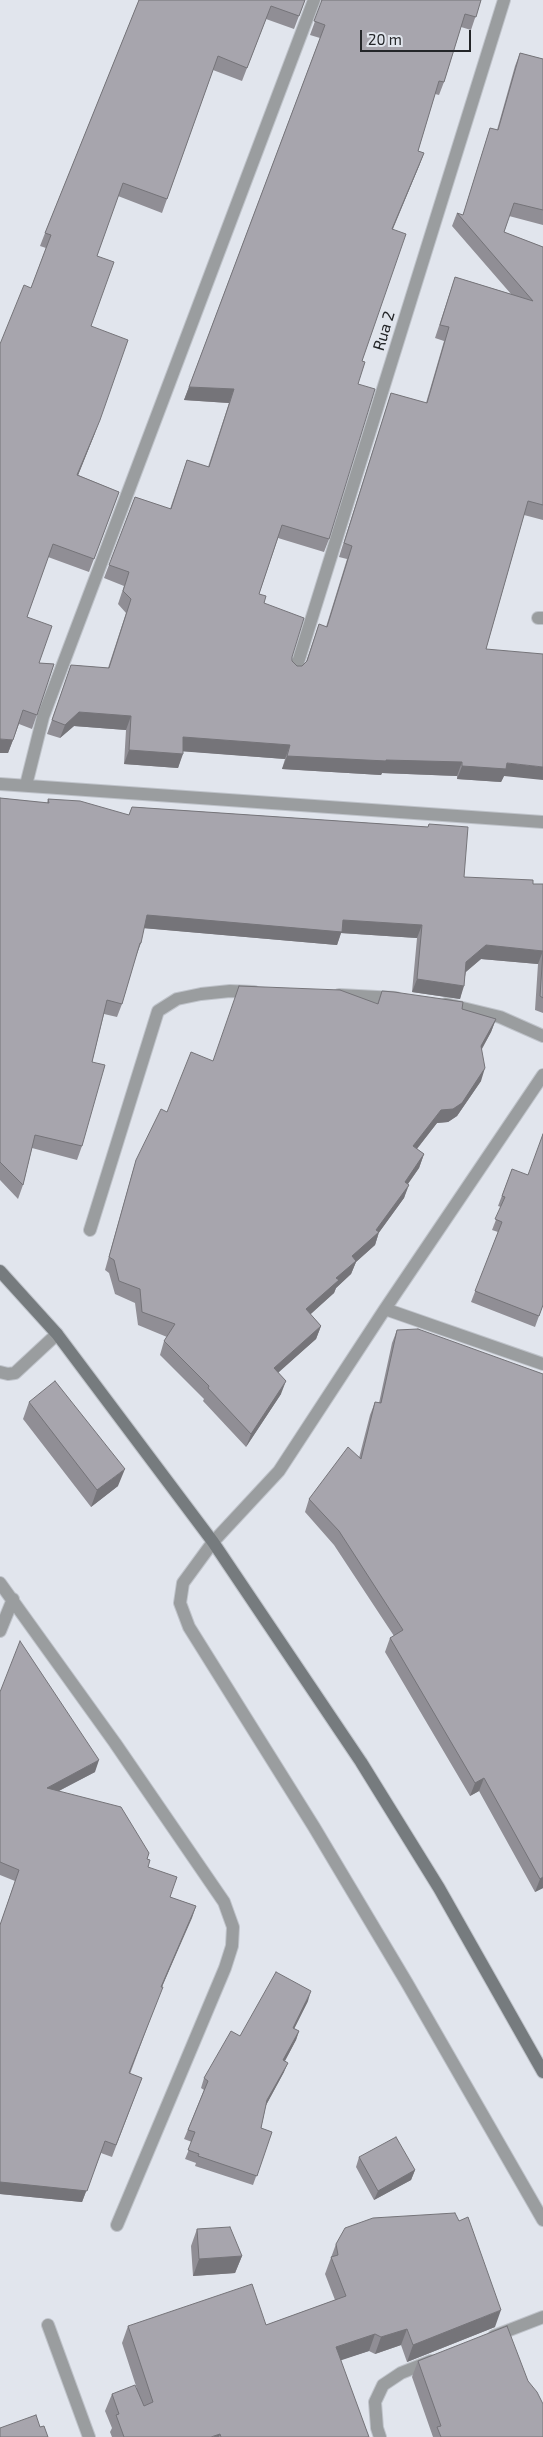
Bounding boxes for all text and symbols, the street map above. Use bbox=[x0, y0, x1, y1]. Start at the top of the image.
scale bar bbox=[363, 20, 474, 52]
text: 20 m bbox=[368, 30, 402, 48]
street label: Rua 2 bbox=[369, 309, 399, 353]

